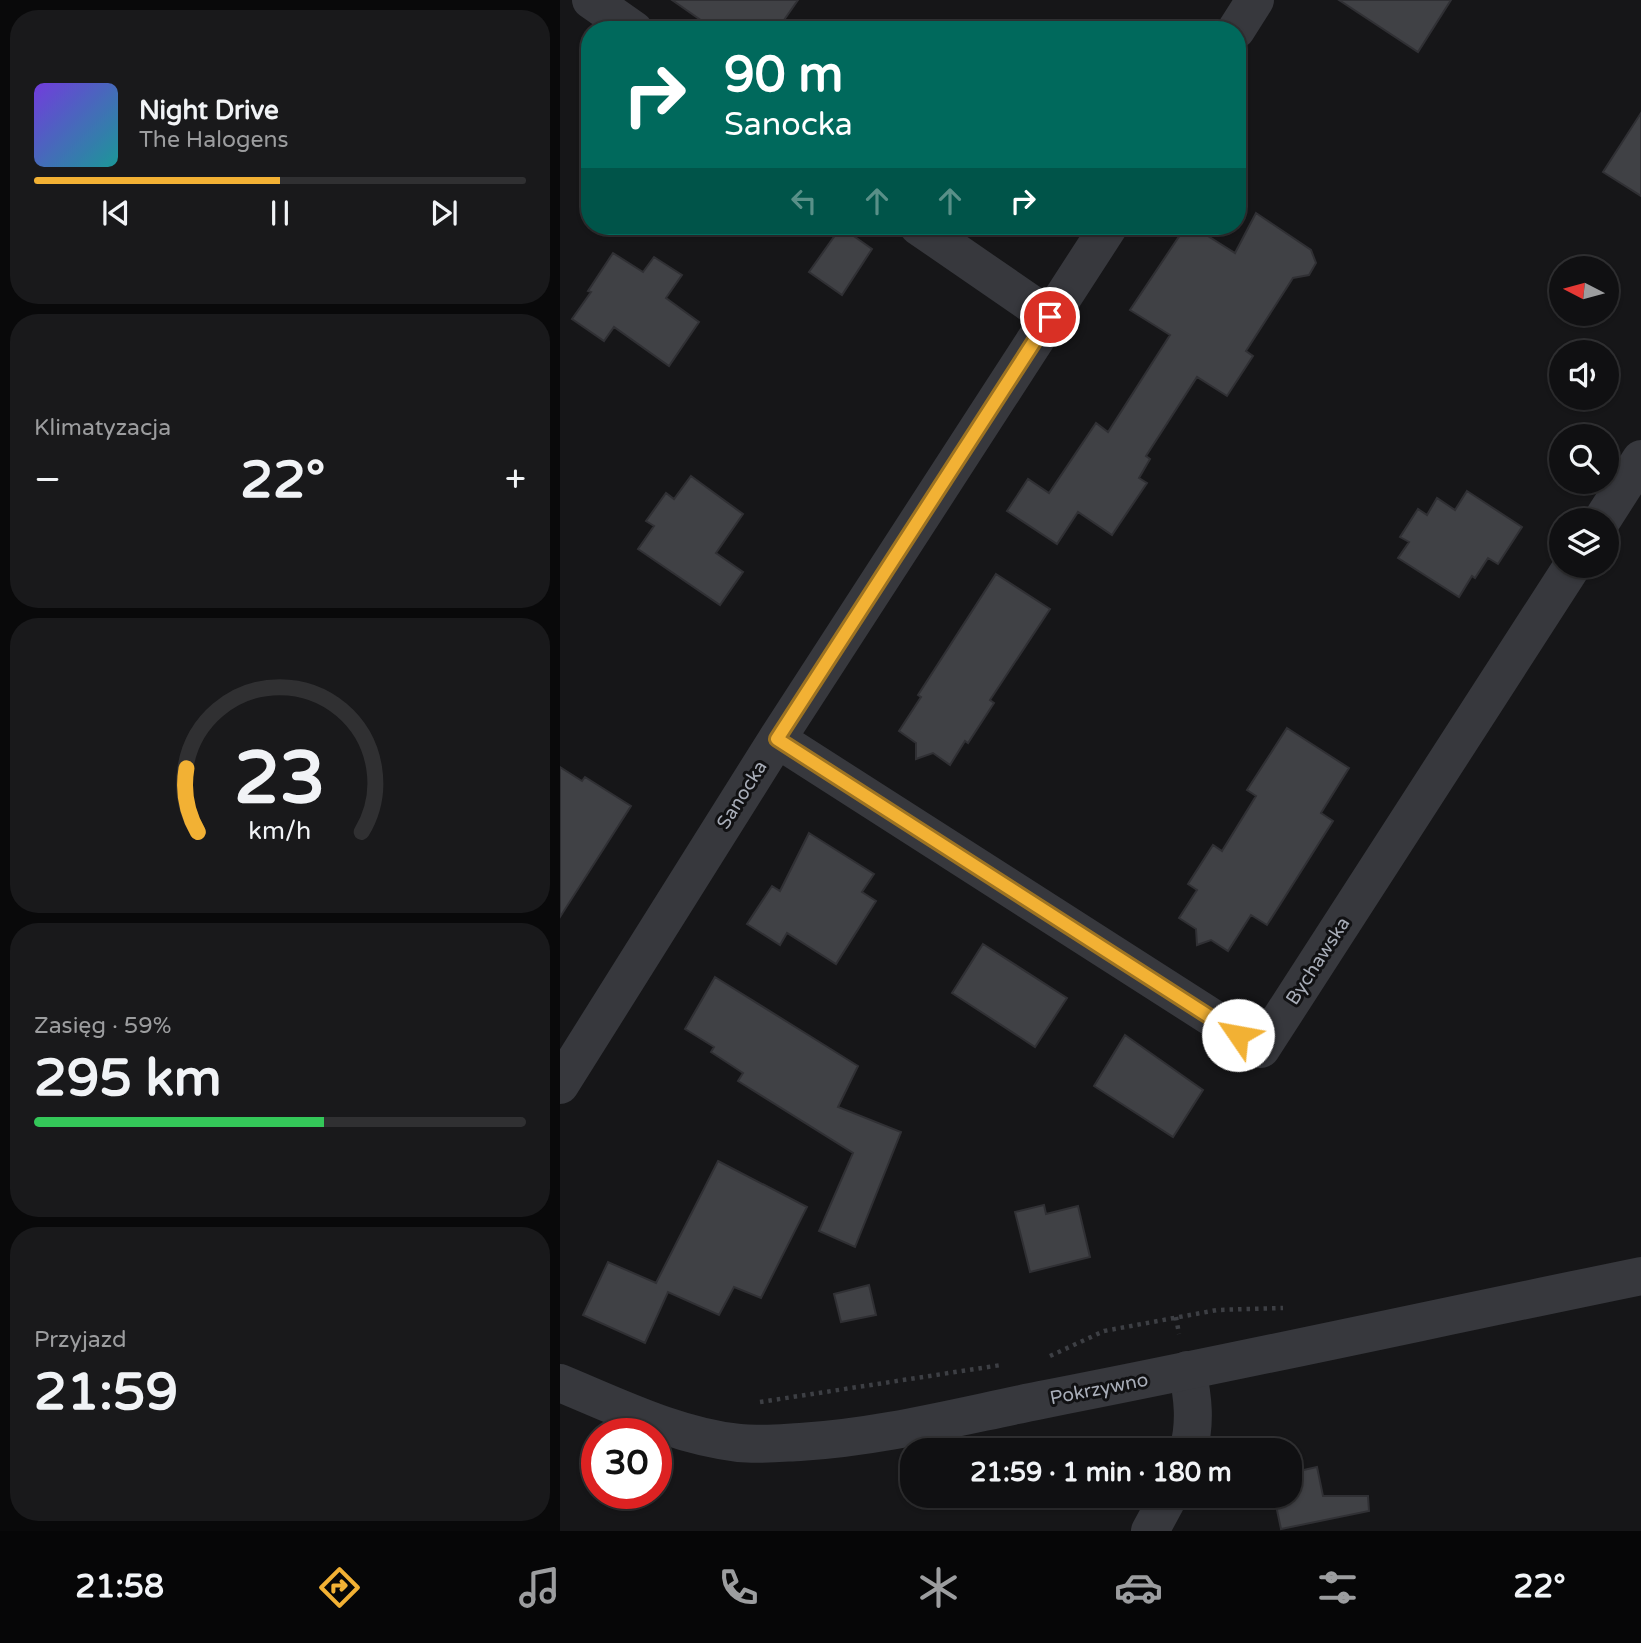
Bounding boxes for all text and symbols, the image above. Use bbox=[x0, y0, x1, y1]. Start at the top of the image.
text: 90 m bbox=[724, 46, 843, 105]
icon: right bbox=[609, 49, 700, 140]
text: Night Drive bbox=[139, 95, 279, 126]
text: Sanocka bbox=[724, 106, 853, 144]
text: The Halogens bbox=[139, 126, 288, 154]
icon: left bbox=[785, 182, 823, 220]
icon: ahead bbox=[858, 182, 896, 220]
icon: ahead bbox=[931, 182, 969, 220]
icon: right bbox=[1004, 182, 1042, 220]
icon: previous bbox=[97, 194, 135, 232]
icon: pause bbox=[261, 194, 299, 232]
icon: next bbox=[425, 194, 463, 232]
north arrow bbox=[1549, 256, 1619, 326]
map controls bbox=[1549, 256, 1619, 578]
pin bbox=[1020, 287, 1080, 347]
icon: arrive bbox=[1031, 298, 1069, 336]
button: sound bbox=[1549, 340, 1619, 410]
text: Klimatyzacja bbox=[34, 414, 171, 442]
button: search bbox=[1549, 424, 1619, 494]
text: 22° bbox=[240, 449, 325, 512]
text: − bbox=[34, 457, 61, 503]
text: + bbox=[505, 457, 526, 503]
button: layers bbox=[1549, 508, 1619, 578]
text: 23 bbox=[234, 735, 326, 823]
street label: Sanocka bbox=[712, 757, 772, 833]
text: km/h bbox=[249, 815, 311, 845]
street label: Bychawska bbox=[1281, 913, 1355, 1009]
position arrow bbox=[1201, 998, 1275, 1072]
text: Zasięg · 59% bbox=[34, 1012, 171, 1040]
text: 295 km bbox=[34, 1047, 222, 1110]
text: Przyjazd bbox=[34, 1326, 127, 1354]
text: 21:59 bbox=[34, 1361, 178, 1424]
street label: Pokrzywno bbox=[1048, 1369, 1150, 1409]
speed limit sign: 30 bbox=[581, 1418, 672, 1509]
text: 21:59 · 1 min · 180 m bbox=[970, 1457, 1232, 1488]
icon: directions bbox=[315, 1563, 364, 1612]
icon: music bbox=[515, 1563, 564, 1612]
icon: phone bbox=[714, 1563, 763, 1612]
icon: climate bbox=[914, 1563, 963, 1612]
icon: car bbox=[1114, 1563, 1163, 1612]
icon: filters bbox=[1313, 1563, 1362, 1612]
text: 21:58 bbox=[75, 1568, 164, 1606]
text: 22° bbox=[1513, 1568, 1566, 1606]

